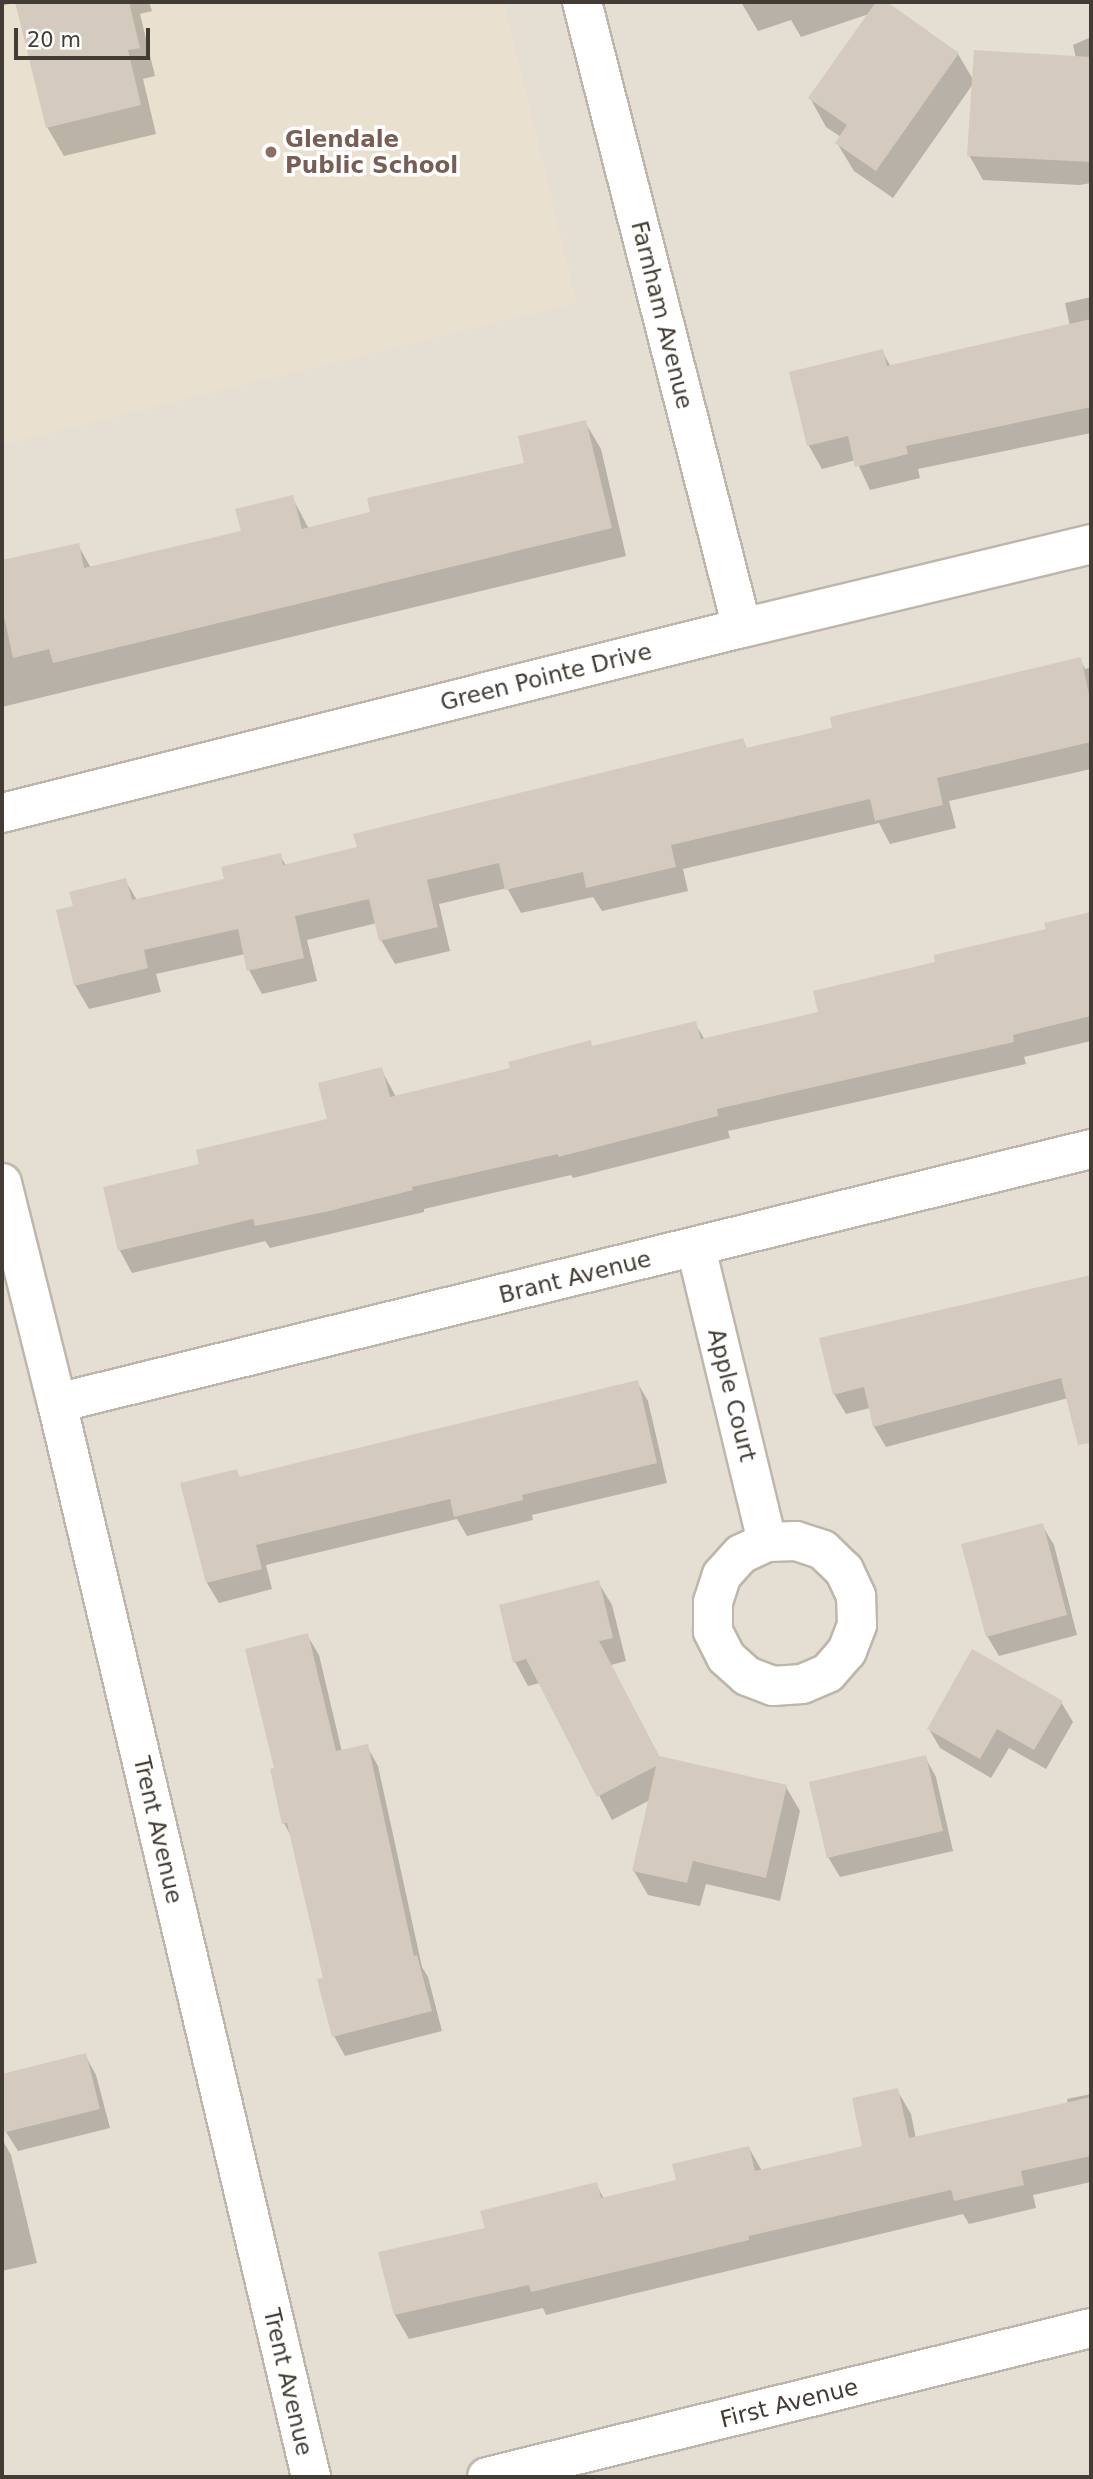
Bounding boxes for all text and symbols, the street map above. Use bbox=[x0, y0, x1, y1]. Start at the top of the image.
scale bar bbox=[18, 14, 154, 58]
text: 20 m bbox=[27, 28, 81, 52]
place label: Glendale Public School bbox=[285, 125, 458, 179]
marker: Glendale Public School bbox=[263, 144, 279, 160]
street label: Farnham Avenue bbox=[625, 218, 699, 412]
street label: Green Pointe Drive bbox=[437, 637, 655, 717]
street label: Brant Avenue bbox=[496, 1245, 654, 1309]
street label: Apple Court bbox=[702, 1326, 762, 1464]
street label: Trent Avenue bbox=[128, 1754, 188, 1906]
street label: Trent Avenue bbox=[258, 2306, 318, 2458]
street label: First Avenue bbox=[717, 2373, 861, 2433]

